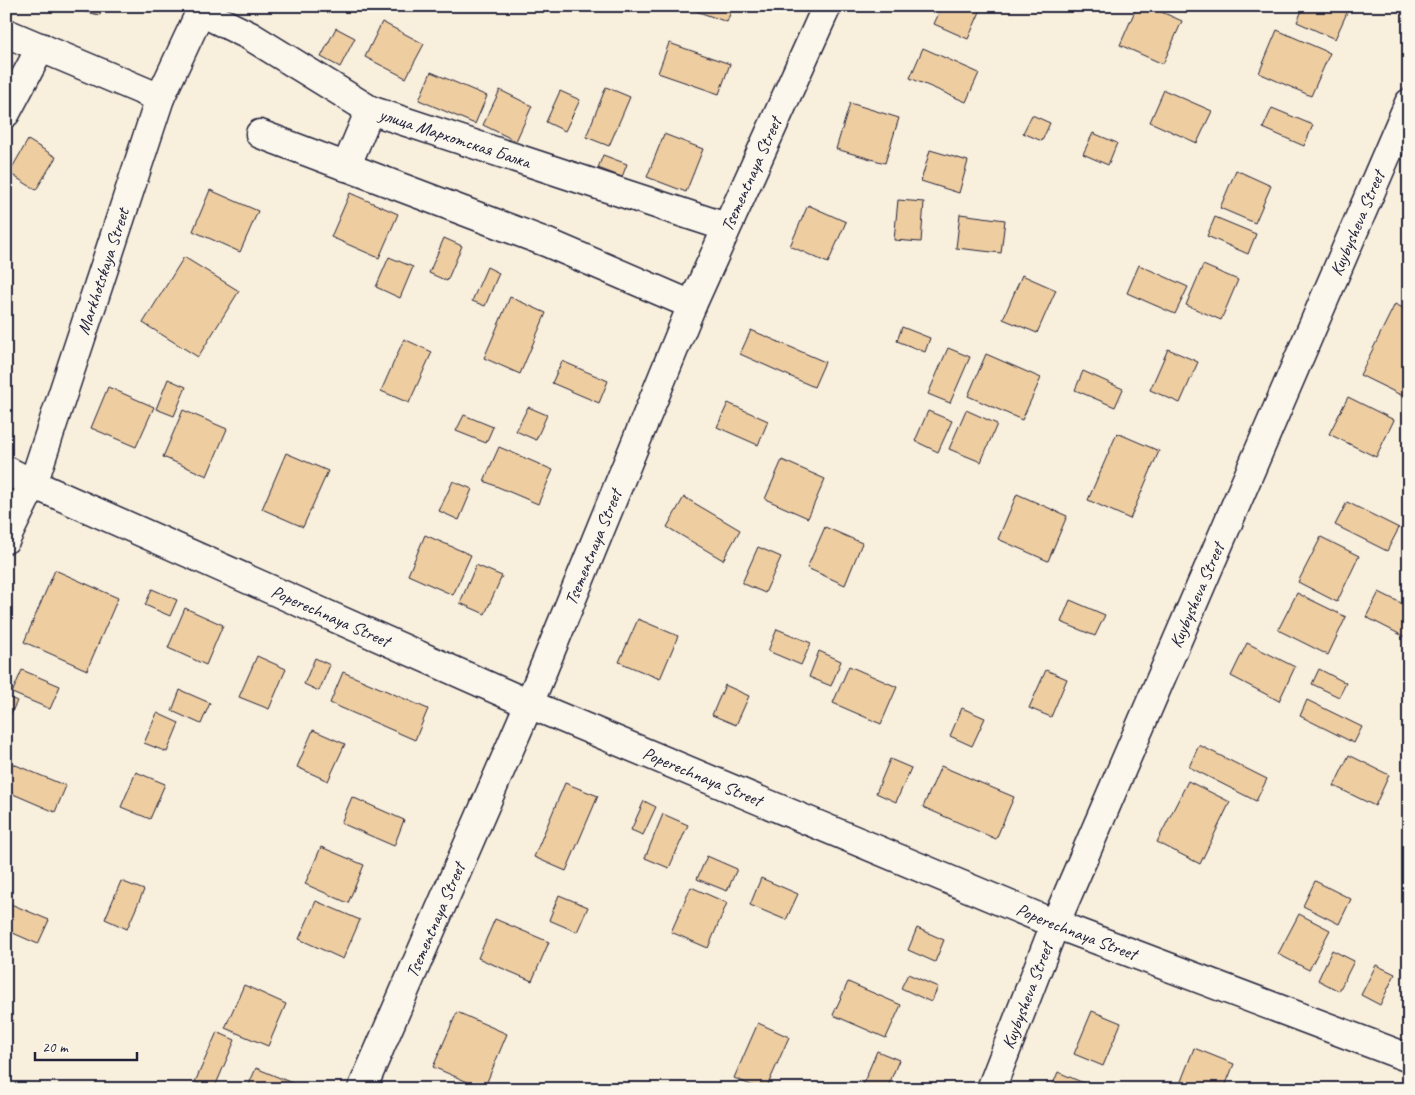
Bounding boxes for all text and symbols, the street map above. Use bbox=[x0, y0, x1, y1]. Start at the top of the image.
street label: улица Мархотская Балка bbox=[376, 103, 535, 173]
street label: Tsementnaya Street bbox=[716, 111, 788, 235]
street label: Kuybysheva Street bbox=[1325, 165, 1391, 279]
street label: Markhotskaya Street bbox=[72, 204, 135, 337]
street label: Tsementnaya Street bbox=[560, 483, 628, 608]
street label: Kuybysheva Street bbox=[1165, 537, 1230, 651]
street label: Poperechnaya Street bbox=[268, 580, 396, 653]
street label: Poperechnaya Street bbox=[639, 742, 768, 812]
street label: Tsementnaya Street bbox=[401, 857, 471, 981]
street label: Poperechnaya Street bbox=[1013, 898, 1143, 966]
street label: Kuybysheva Street bbox=[997, 937, 1059, 1052]
scale bar bbox=[35, 1030, 138, 1062]
text: 20 m bbox=[42, 1038, 69, 1057]

